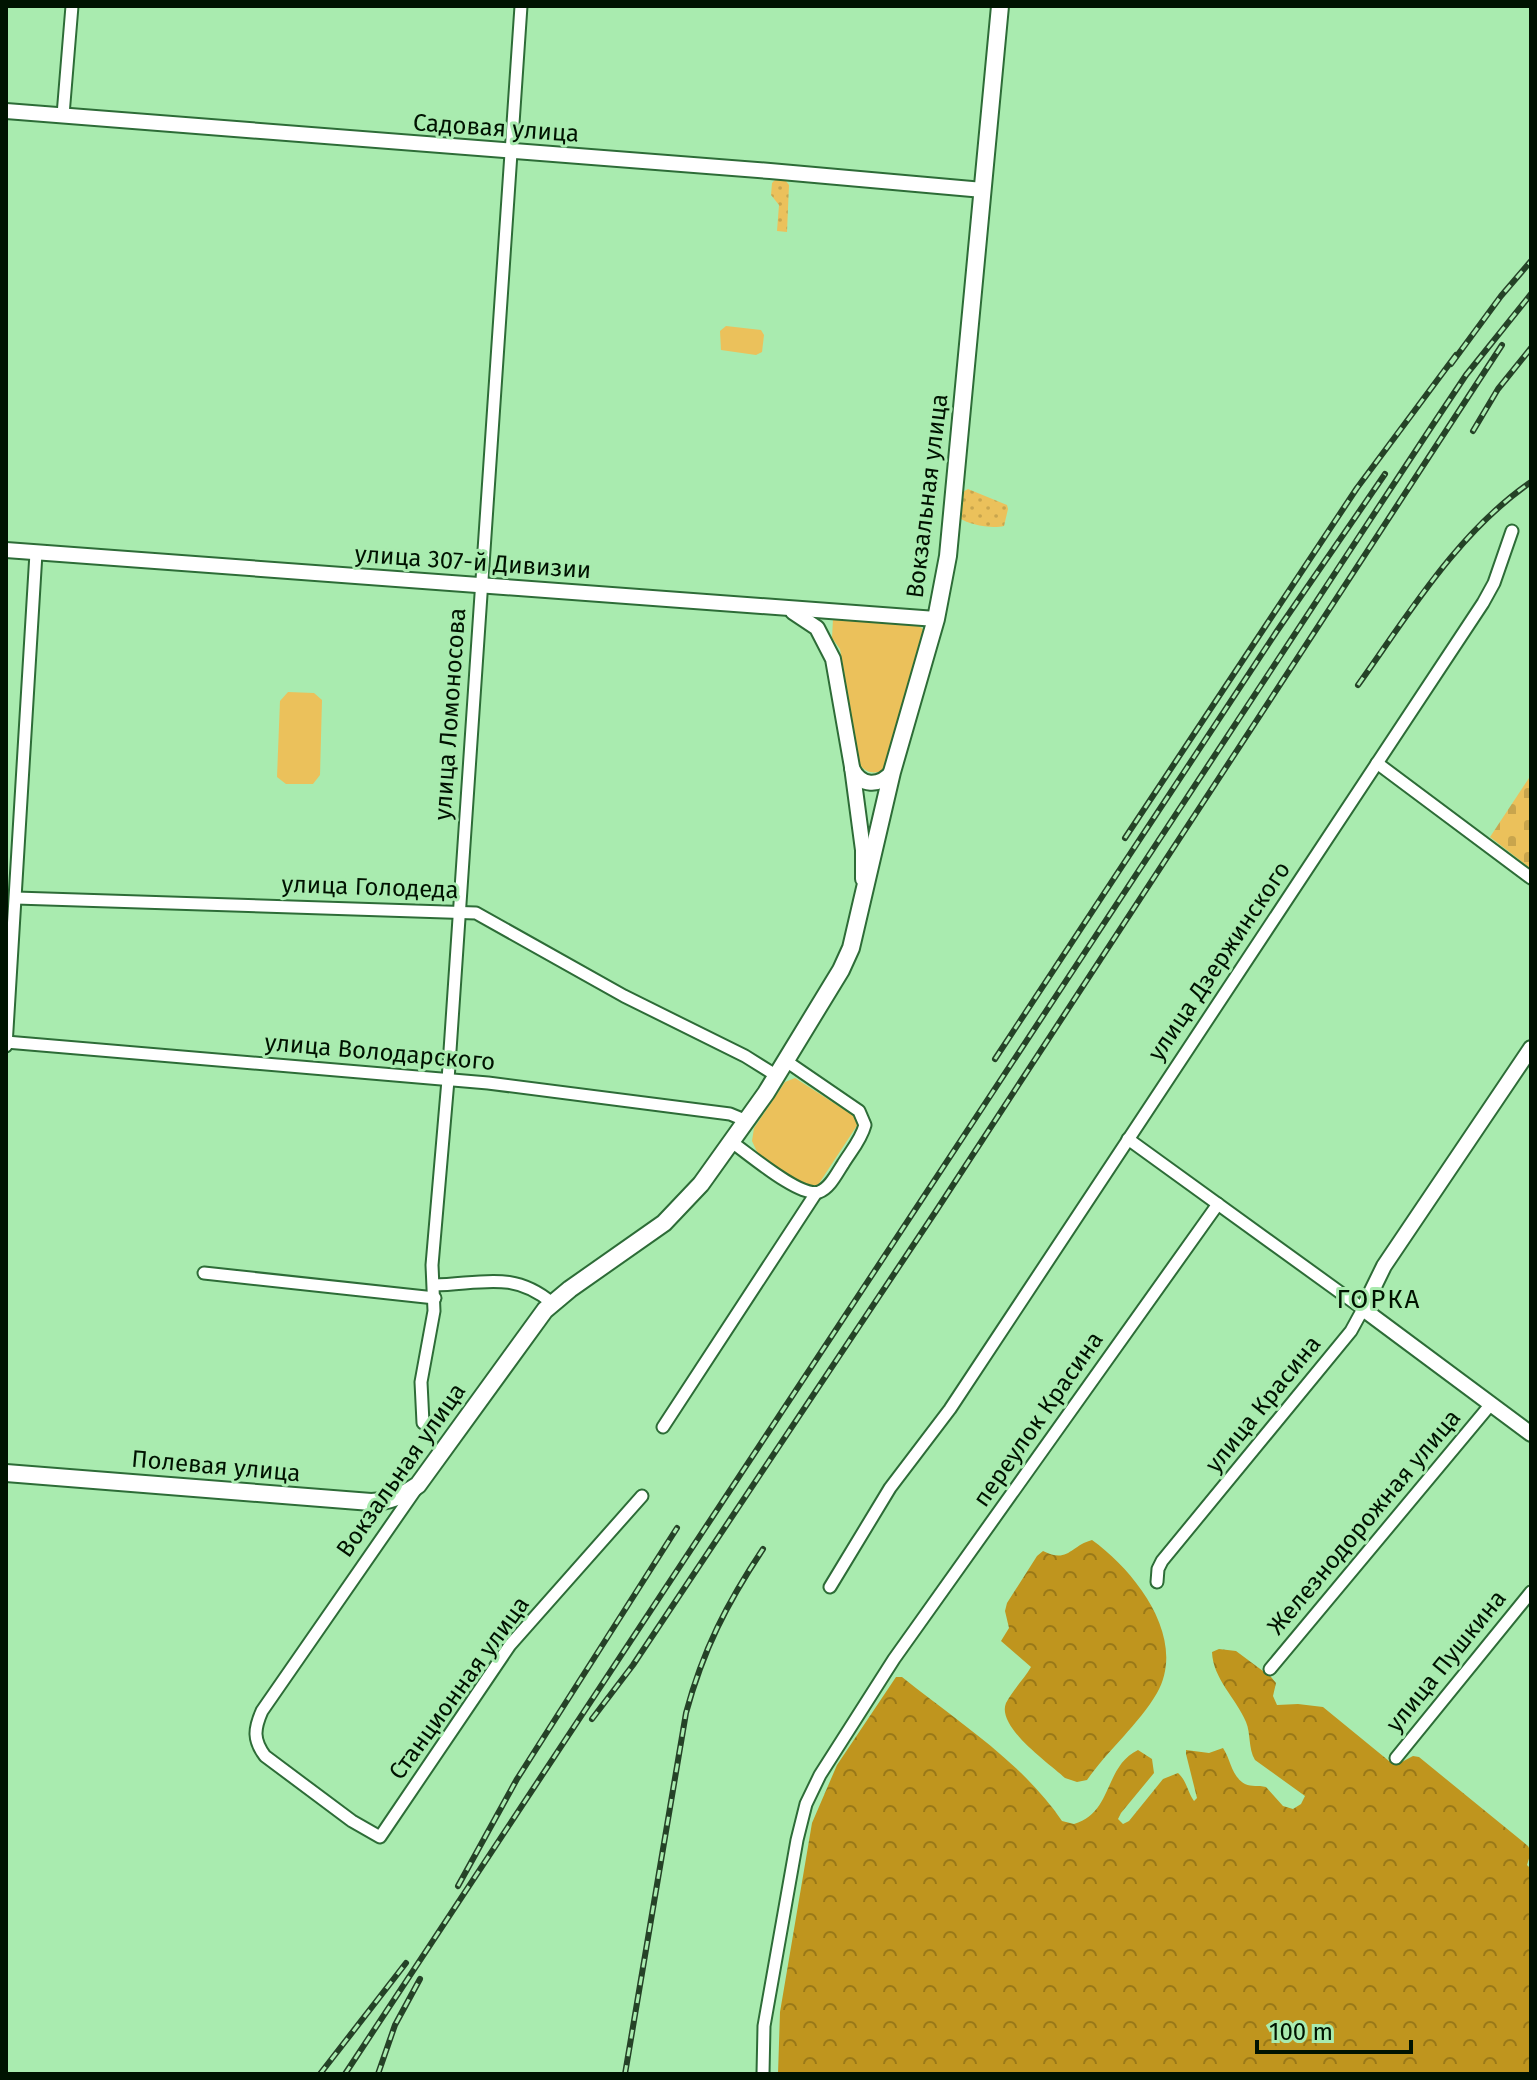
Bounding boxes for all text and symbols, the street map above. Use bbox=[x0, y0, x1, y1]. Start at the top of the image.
street label: Садовая улица bbox=[412, 108, 580, 148]
street label: Вокзальная улица bbox=[901, 392, 953, 600]
street label: улица 307-й Дивизии bbox=[354, 540, 592, 584]
street label: улица Ломоносова bbox=[429, 607, 471, 821]
street label: улица Дзержинского bbox=[1142, 856, 1296, 1066]
street label: улица Голодеда bbox=[281, 870, 459, 904]
street label: улица Володарского bbox=[264, 1028, 496, 1076]
district label: ГОРКА bbox=[1337, 1284, 1421, 1315]
street label: переулок Красина bbox=[967, 1326, 1109, 1512]
street label: улица Красина bbox=[1199, 1330, 1327, 1478]
street label: Вокзальная улица bbox=[331, 1378, 471, 1562]
street label: Железнодорожная улица bbox=[1262, 1404, 1466, 1640]
street label: Полевая улица bbox=[130, 1445, 302, 1487]
street label: улица Пушкина bbox=[1380, 1584, 1512, 1738]
street label: Станционная улица bbox=[383, 1591, 535, 1785]
scale bar bbox=[1257, 2004, 1411, 2054]
text: 100 m bbox=[1269, 2018, 1333, 2046]

